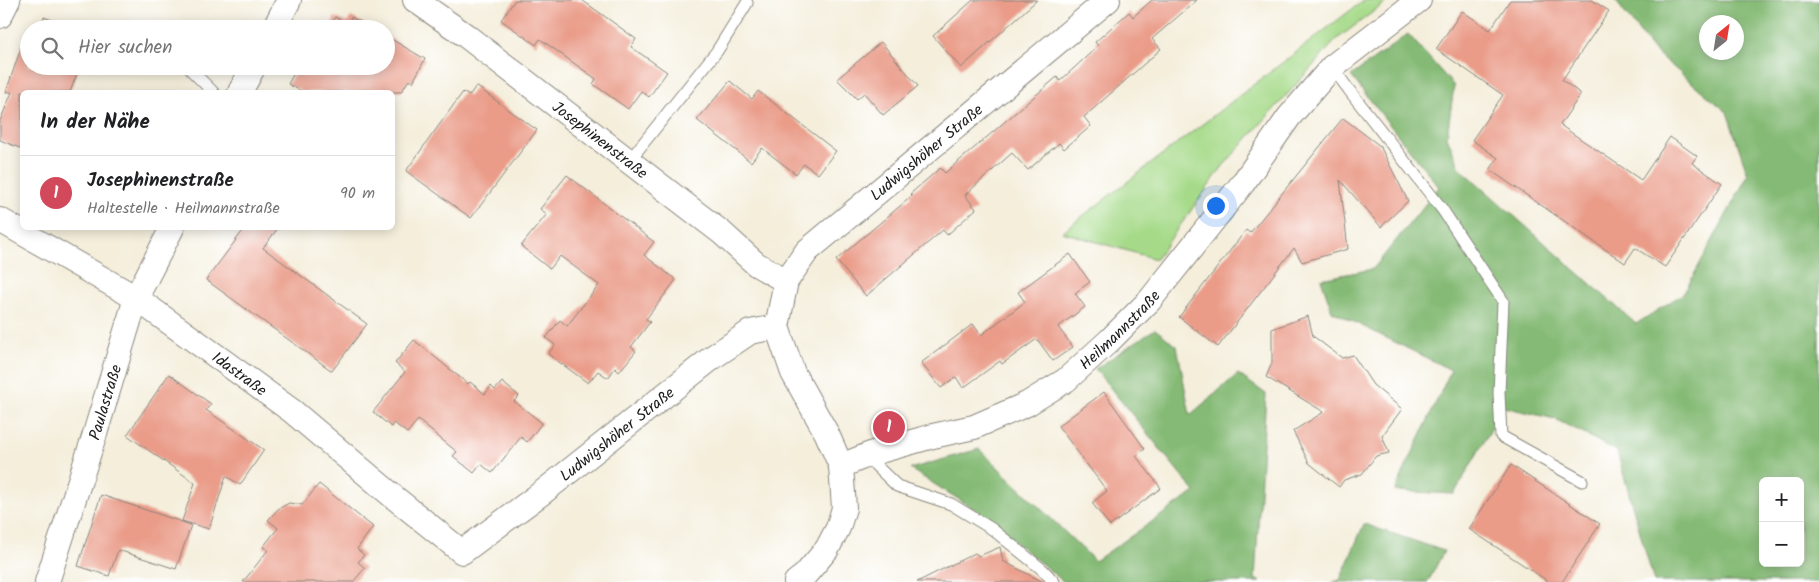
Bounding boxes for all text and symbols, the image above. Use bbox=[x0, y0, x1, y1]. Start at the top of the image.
north arrow bbox=[1699, 15, 1744, 60]
search box bbox=[20, 20, 395, 75]
text: Hier suchen bbox=[78, 33, 172, 63]
icon: search bbox=[38, 34, 66, 62]
street label: Josephinenstraße bbox=[546, 95, 653, 186]
street label: Ludwigshöher Straße bbox=[865, 98, 989, 208]
text: In der Nähe bbox=[40, 106, 150, 139]
text: Josephinenstraße bbox=[87, 166, 234, 196]
text: 1 bbox=[54, 181, 58, 206]
text: 90 m bbox=[340, 181, 375, 206]
your location bbox=[1203, 193, 1229, 219]
text: Haltestelle · Heilmannstraße bbox=[87, 196, 280, 221]
street label: Heilmannstraße bbox=[1074, 285, 1167, 376]
street label: Idastraße bbox=[206, 346, 272, 403]
street label: Paulastraße bbox=[83, 362, 129, 443]
street label: Ludwigshöher Straße bbox=[555, 381, 680, 488]
pin: 1 bbox=[873, 408, 905, 446]
map controls bbox=[1759, 477, 1804, 567]
button: + bbox=[1759, 477, 1804, 522]
button: − bbox=[1759, 522, 1804, 567]

